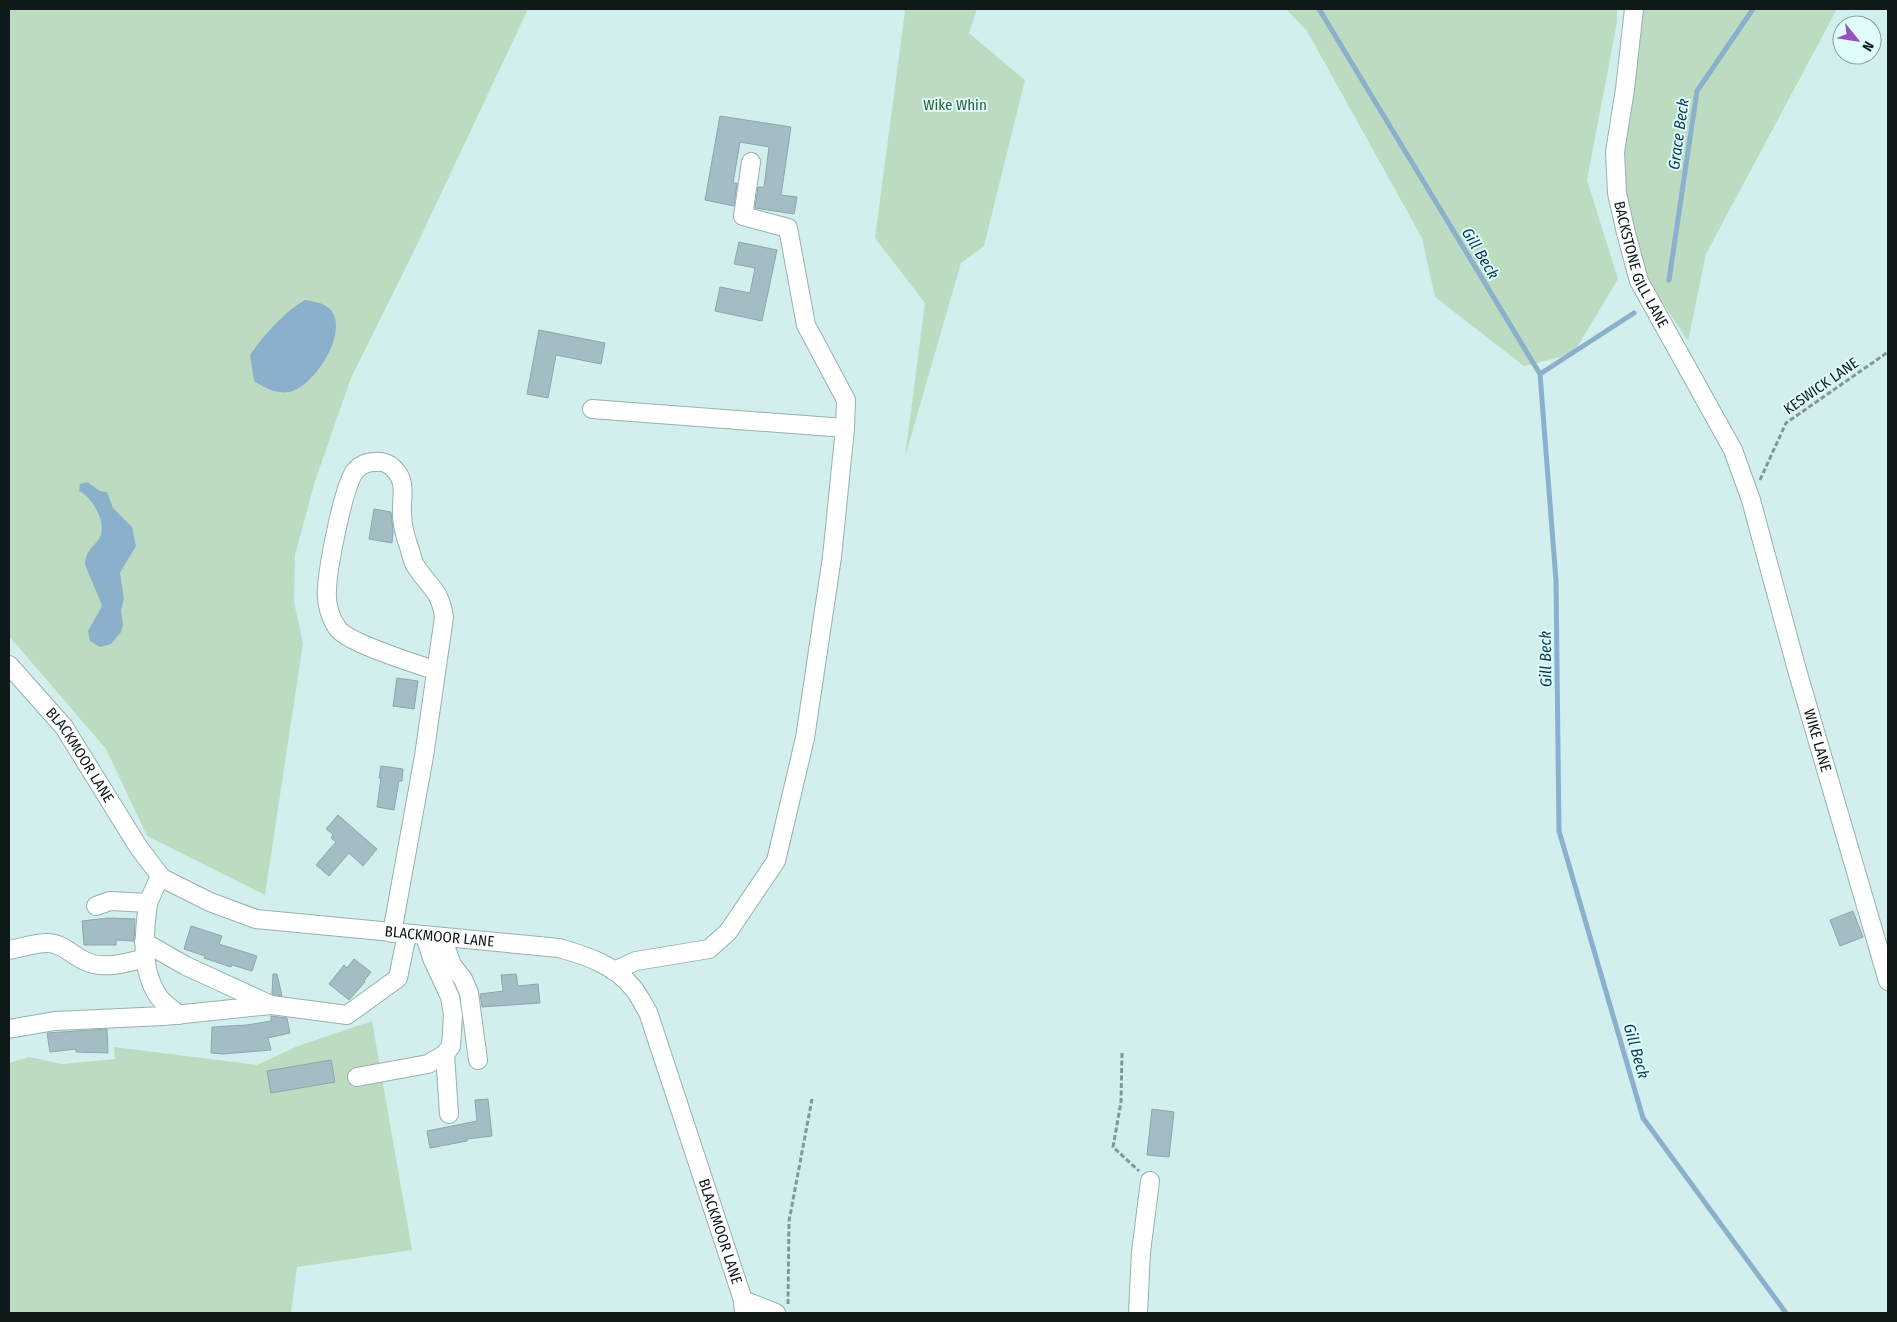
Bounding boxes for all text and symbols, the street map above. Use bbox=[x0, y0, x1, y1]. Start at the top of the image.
north arrow bbox=[1832, 15, 1882, 65]
text: N bbox=[1858, 38, 1877, 54]
park label: Wike Whin bbox=[923, 96, 987, 114]
water label: Grace Beck bbox=[1664, 97, 1693, 171]
street label: BACKSTONE GILL LANE bbox=[1610, 199, 1672, 331]
water label: Gill Beck bbox=[1458, 224, 1503, 282]
street label: KESWICK LANE bbox=[1780, 354, 1862, 418]
water label: Gill Beck bbox=[1536, 631, 1555, 687]
street label: BLACKMOOR LANE bbox=[42, 704, 118, 806]
street label: WIKE LANE bbox=[1800, 707, 1835, 774]
street label: BLACKMOOR LANE bbox=[384, 922, 495, 951]
water label: Gill Beck bbox=[1620, 1021, 1653, 1081]
street label: BLACKMOOR LANE bbox=[695, 1176, 746, 1286]

